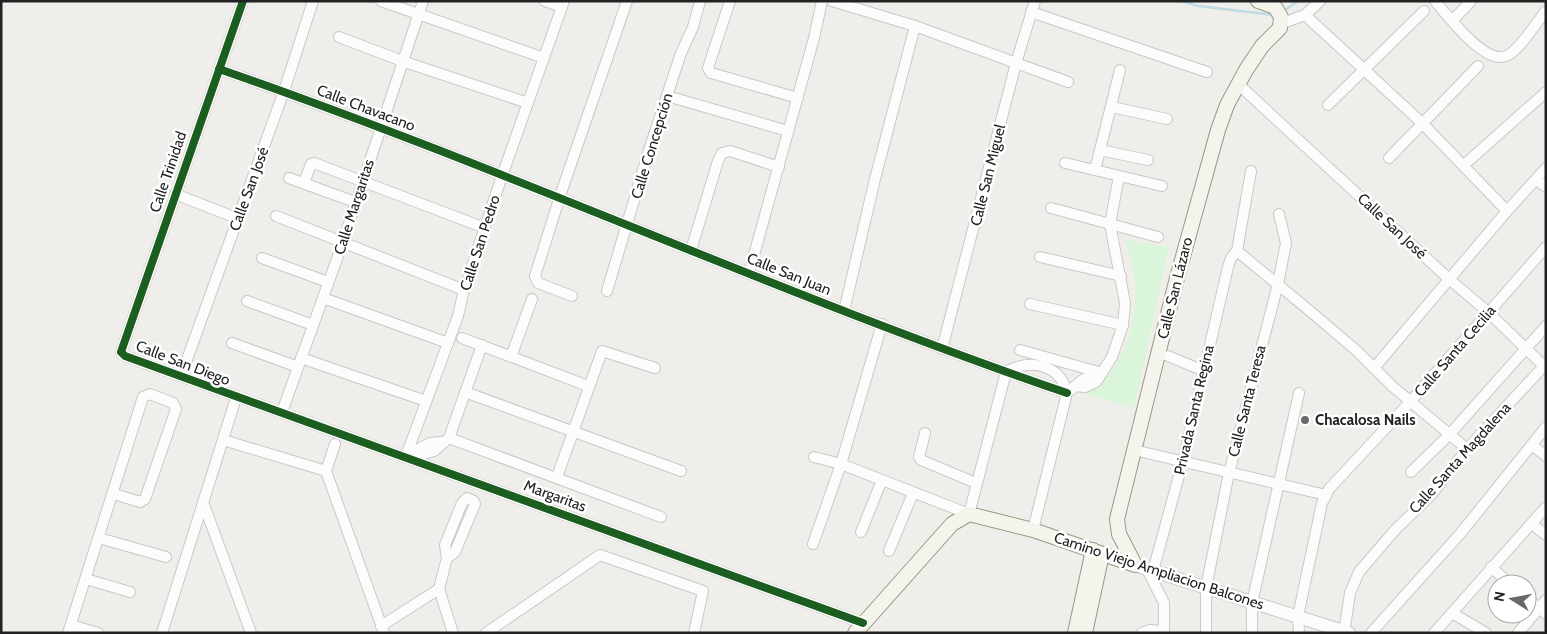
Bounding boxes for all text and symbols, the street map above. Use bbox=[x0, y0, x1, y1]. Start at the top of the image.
street label: Calle Chavacano bbox=[314, 81, 418, 135]
street label: Calle Concepción bbox=[627, 91, 677, 201]
street label: Calle San Miguel bbox=[967, 122, 1009, 228]
street label: Calle Trinidad bbox=[146, 129, 190, 215]
street label: Calle San José bbox=[225, 144, 273, 233]
street label: Calle Margaritas bbox=[330, 157, 378, 257]
street label: Calle San José bbox=[1354, 189, 1431, 263]
street label: Calle San Pedro bbox=[456, 193, 504, 293]
street label: Calle San Lázaro bbox=[1154, 235, 1196, 341]
street label: Calle San Juan bbox=[744, 249, 834, 299]
street label: Calle Santa Cecilia bbox=[1410, 301, 1500, 400]
street label: Calle San Diego bbox=[133, 337, 233, 389]
street label: Privada Santa Regina bbox=[1170, 343, 1218, 477]
street label: Calle Santa Teresa bbox=[1224, 343, 1270, 459]
street label: Calle Santa Magdalena bbox=[1405, 398, 1515, 517]
place label: Chacalosa Nails bbox=[1315, 411, 1416, 429]
marker: Chacalosa Nails bbox=[1299, 414, 1311, 426]
street label: Margaritas bbox=[521, 476, 589, 516]
street label: Camino Viejo Ampliacion Balcones bbox=[1052, 528, 1266, 614]
north arrow bbox=[1487, 574, 1537, 624]
text: N bbox=[1489, 590, 1509, 603]

